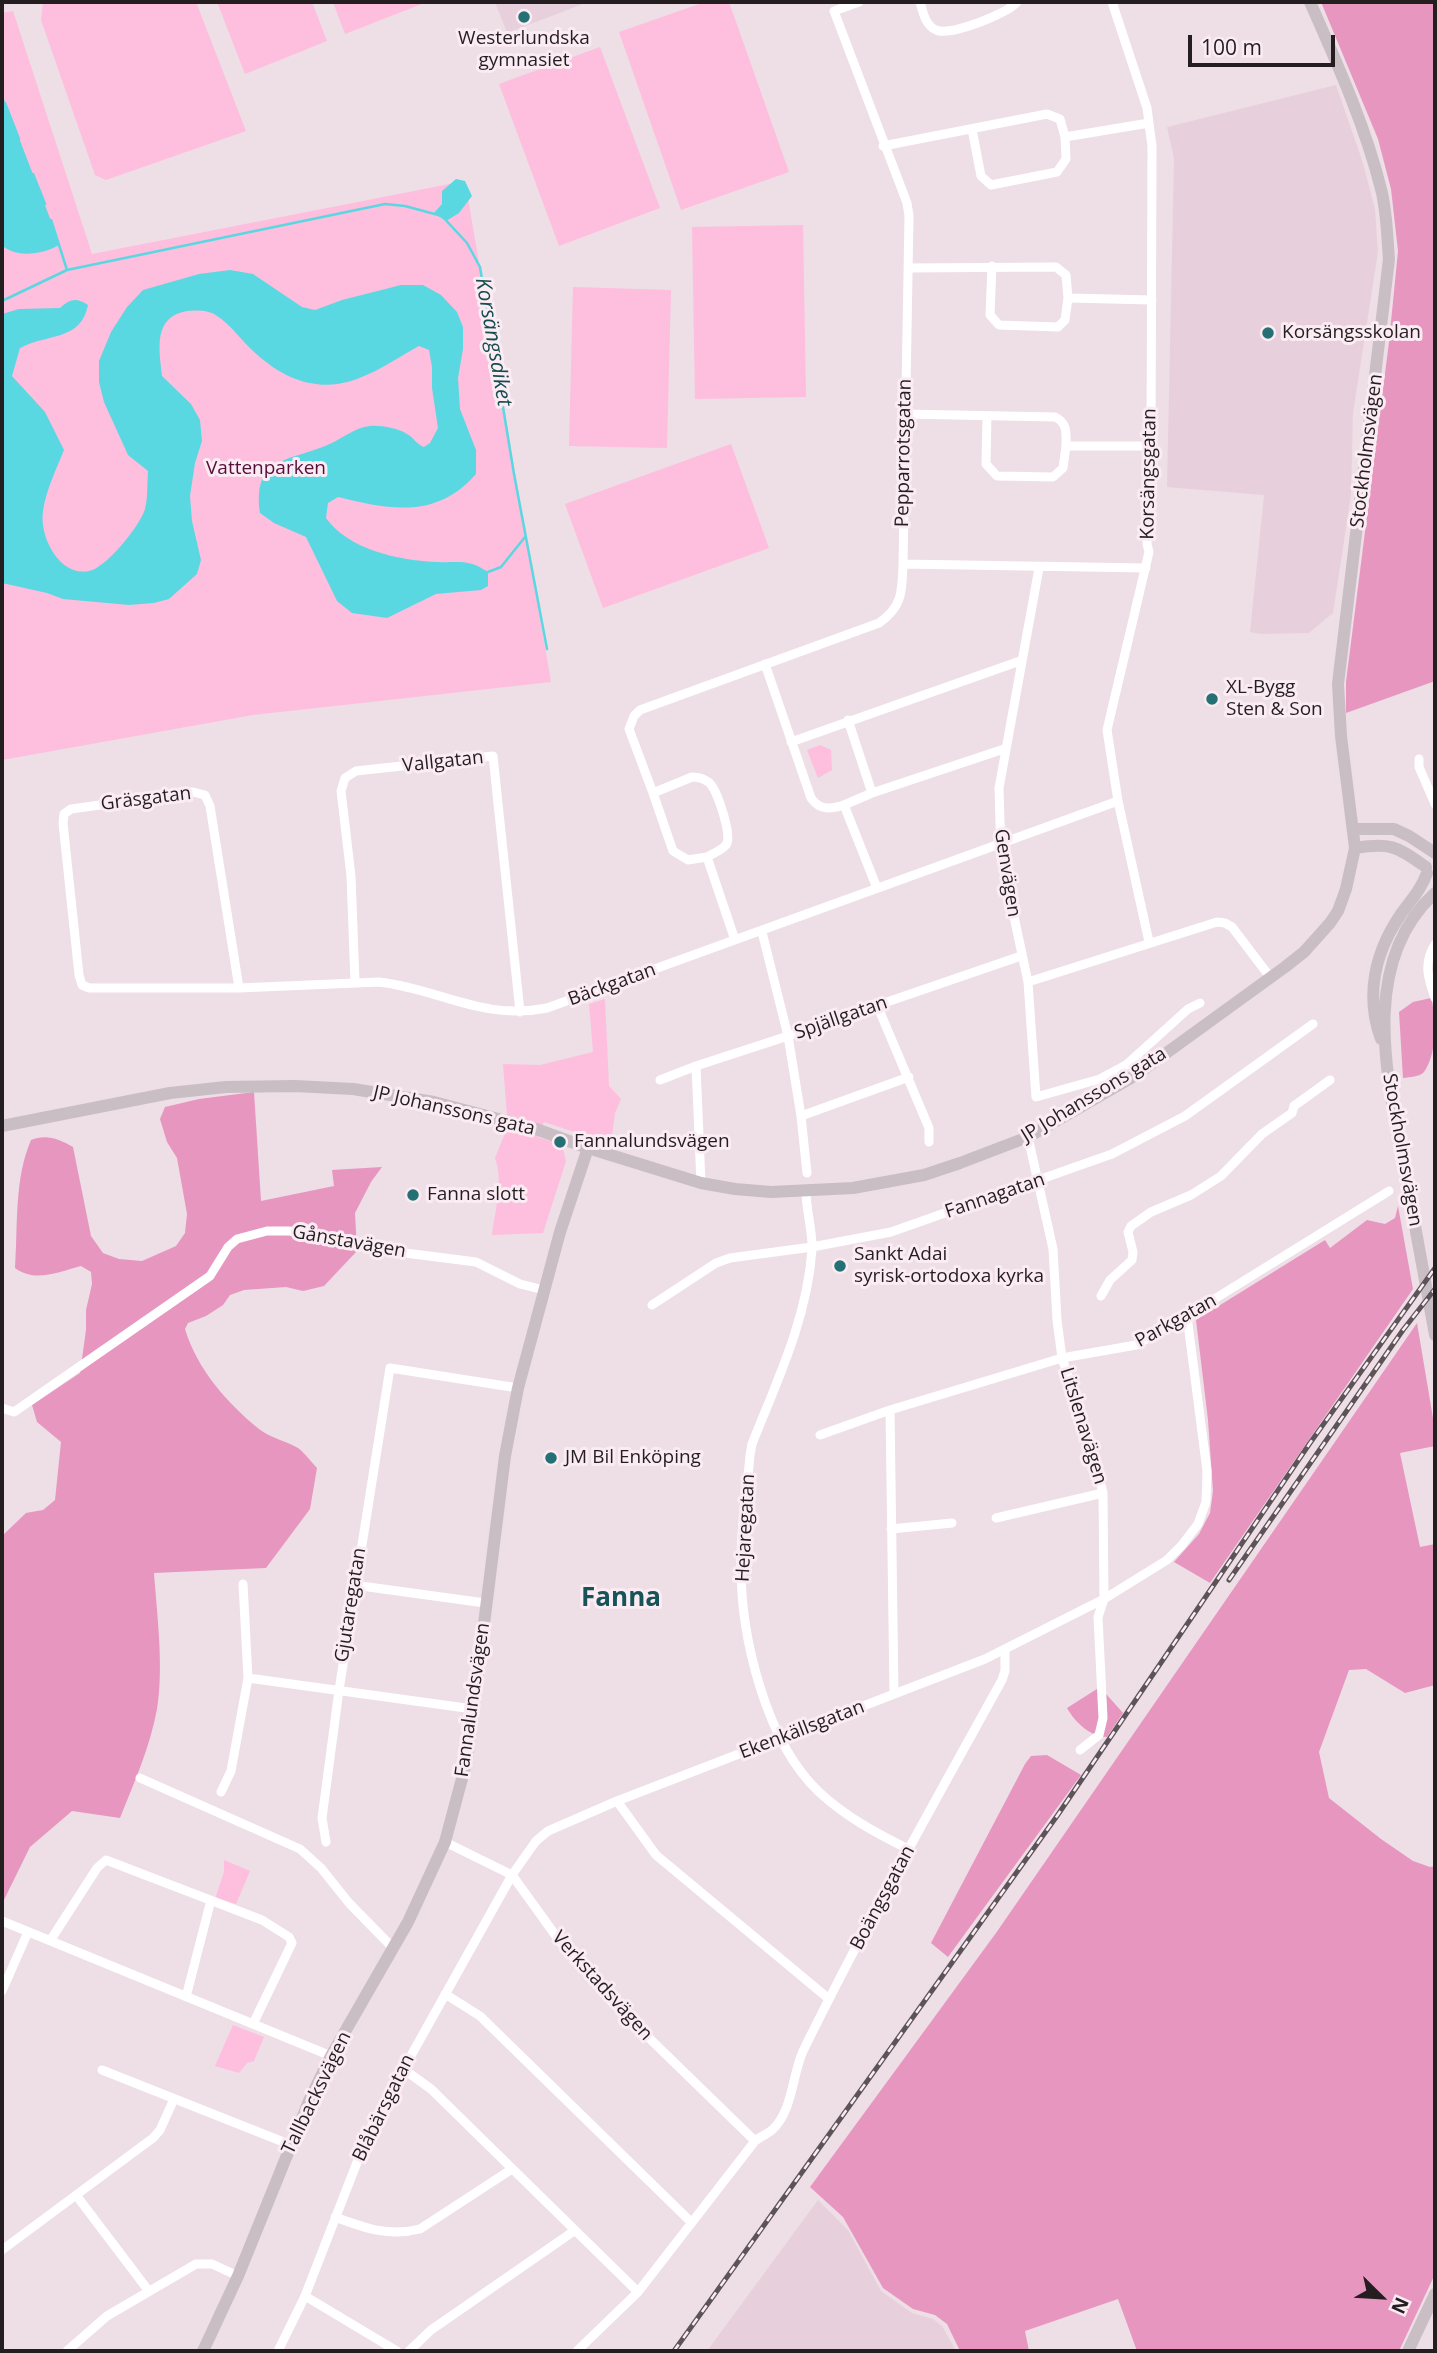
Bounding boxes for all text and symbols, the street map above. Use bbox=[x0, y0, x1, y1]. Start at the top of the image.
marker: Westerlundska gymnasiet bbox=[516, 9, 532, 25]
scale bar bbox=[1192, 21, 1339, 65]
place label: Westerlundska gymnasiet bbox=[458, 28, 590, 72]
text: 100 m bbox=[1201, 33, 1262, 61]
water label: Korsängsdiket bbox=[469, 276, 517, 408]
place label: Korsängsskolan bbox=[1282, 322, 1421, 344]
marker: Korsängsskolan bbox=[1260, 325, 1276, 341]
street label: Stockholmsvägen bbox=[1346, 373, 1388, 529]
street label: Pepparrotsgatan bbox=[891, 379, 917, 527]
street label: Korsängsgatan bbox=[1136, 408, 1162, 540]
park label: Vattenparken bbox=[206, 458, 326, 480]
place label: XL-Bygg Sten & Son bbox=[1226, 677, 1323, 721]
marker: XL-Bygg Sten & Son bbox=[1204, 691, 1220, 707]
street label: Vallgatan bbox=[401, 746, 485, 778]
street label: Gräsgatan bbox=[99, 782, 193, 816]
street label: Genvägen bbox=[989, 827, 1025, 919]
street label: Bäckgatan bbox=[565, 959, 659, 1011]
street label: Spjällgatan bbox=[792, 991, 890, 1045]
street label: JP Johanssons gata bbox=[1017, 1043, 1171, 1147]
street label: Stockholmsvägen bbox=[1377, 1072, 1427, 1228]
street label: JP Johanssons gata bbox=[371, 1081, 537, 1141]
place label: Fannalundsvägen bbox=[574, 1131, 730, 1153]
marker: Fannalundsvägen bbox=[552, 1134, 568, 1150]
street label: Fannagatan bbox=[942, 1168, 1048, 1224]
place label: Fanna slott bbox=[427, 1184, 525, 1206]
marker: Fanna slott bbox=[405, 1187, 421, 1203]
street label: Gånstavägen bbox=[290, 1221, 408, 1263]
place label: Sankt Adai syrisk-ortodoxa kyrka bbox=[854, 1244, 1044, 1288]
marker: Sankt Adai syrisk-ortodoxa kyrka bbox=[832, 1258, 848, 1274]
street label: Parkgatan bbox=[1131, 1289, 1221, 1353]
street label: Litslenavägen bbox=[1054, 1365, 1112, 1487]
place label: JM Bil Enköping bbox=[565, 1447, 701, 1469]
marker: JM Bil Enköping bbox=[543, 1450, 559, 1466]
street label: Hejaregatan bbox=[732, 1473, 760, 1583]
street label: Gjutaregatan bbox=[331, 1546, 371, 1664]
district label: Fanna bbox=[581, 1583, 661, 1615]
street label: Fannalundsvägen bbox=[451, 1621, 495, 1779]
street label: Ekenkällsgatan bbox=[736, 1696, 868, 1764]
street label: Boängsgatan bbox=[846, 1842, 920, 1954]
street label: Verkstadsvägen bbox=[547, 1927, 657, 2045]
street label: Tallbacksvägen bbox=[277, 2028, 357, 2158]
street label: Blåbärsgatan bbox=[348, 2051, 420, 2165]
north arrow bbox=[1346, 2262, 1416, 2332]
text: N bbox=[1385, 2293, 1415, 2318]

